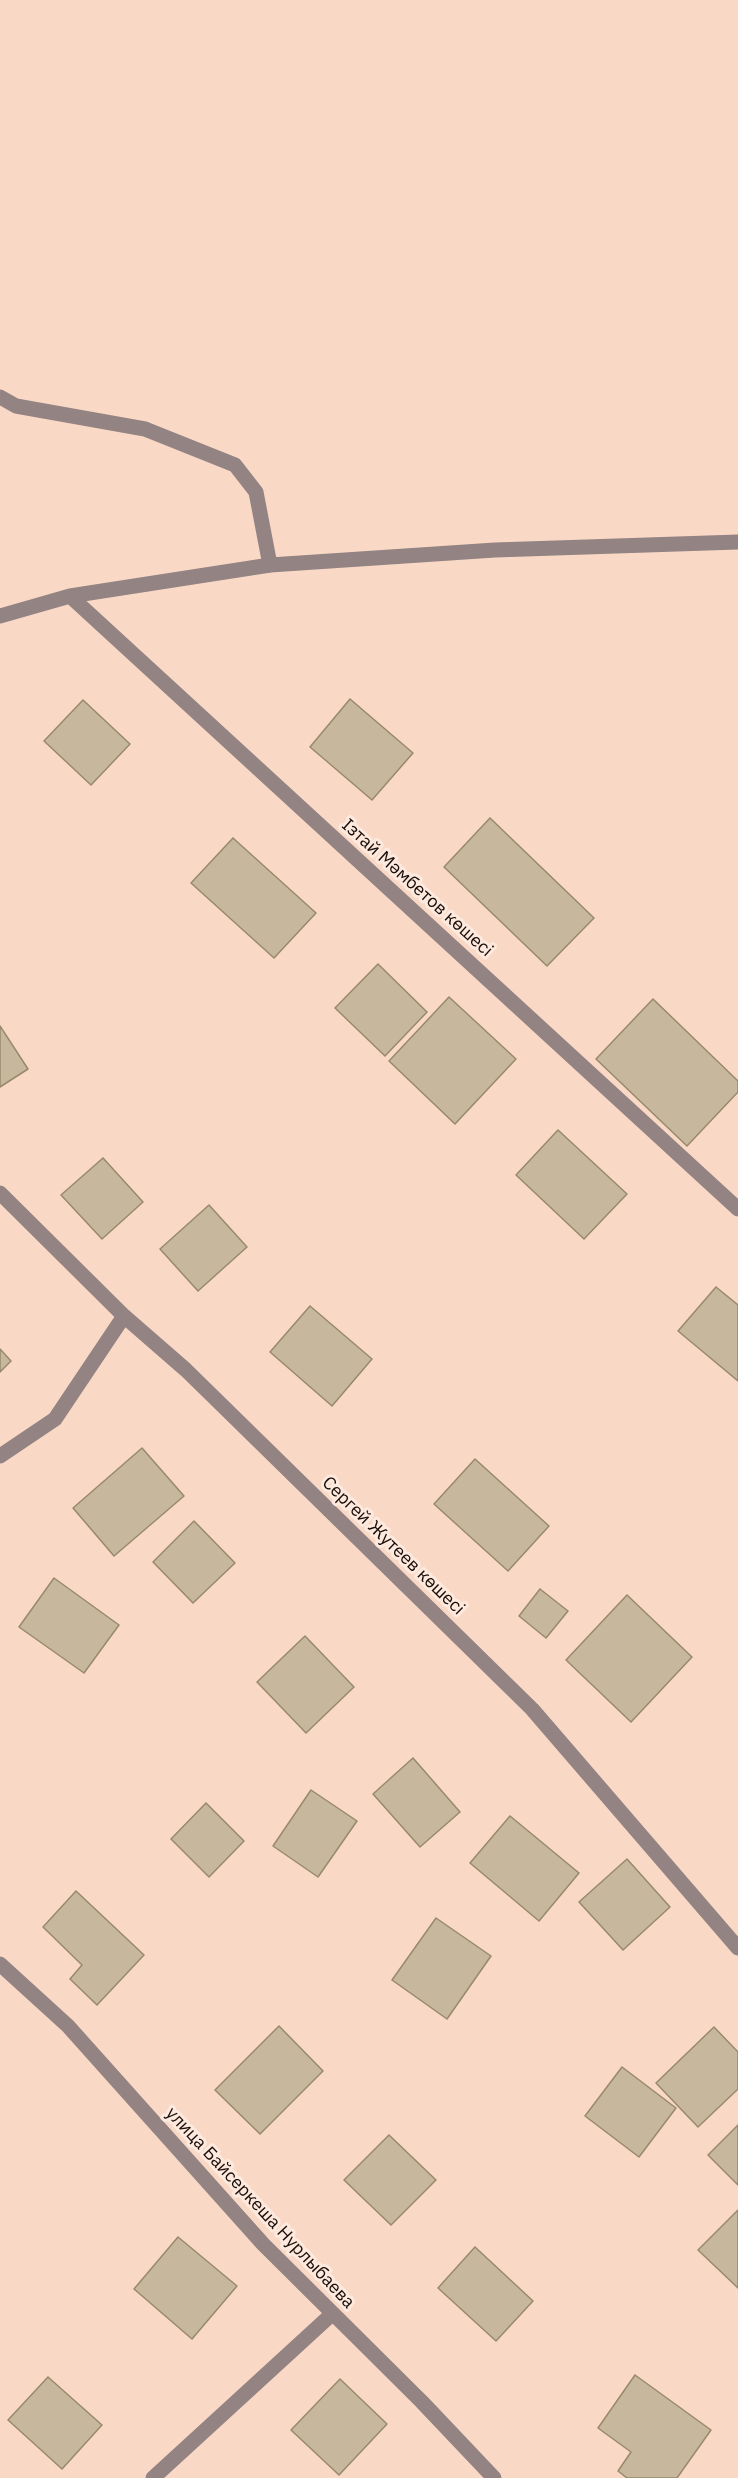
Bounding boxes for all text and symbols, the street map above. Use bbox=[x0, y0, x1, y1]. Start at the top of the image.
street label: Ізтай Мәмбетов көшесі bbox=[337, 815, 497, 961]
street label: Сергей Жутеев көшесі bbox=[317, 1472, 469, 1620]
street label: улица Байсеркеша Нурлыбаева bbox=[161, 2103, 359, 2313]

